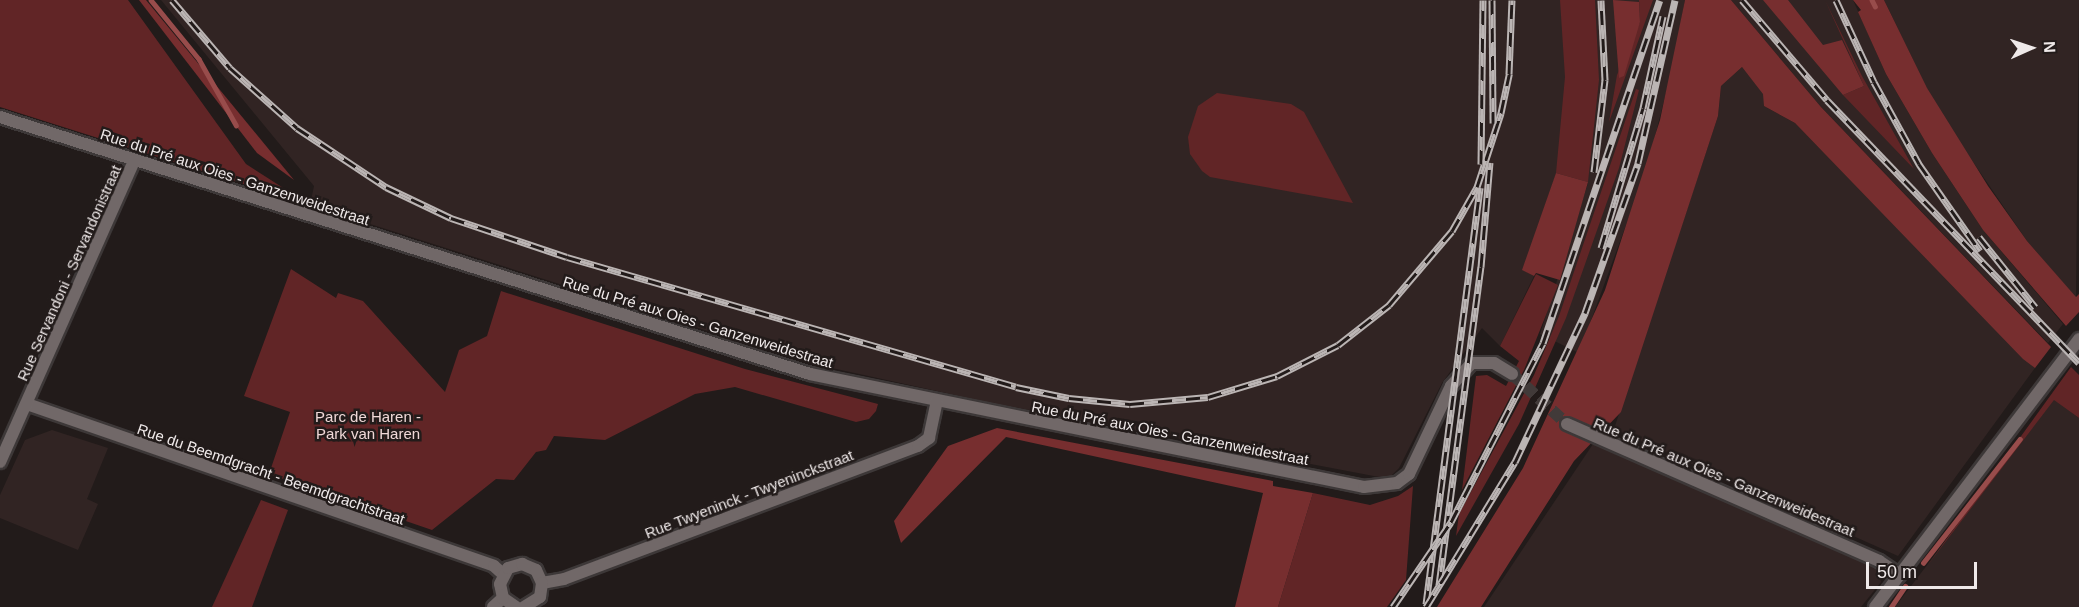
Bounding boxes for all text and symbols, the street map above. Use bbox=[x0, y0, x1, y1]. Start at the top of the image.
north arrow bbox=[2001, 18, 2061, 78]
text: N bbox=[2041, 41, 2058, 53]
street label: Rue du Pré aux Oies - Ganzenweidestraat bbox=[98, 125, 372, 229]
street label: Rue Servandoni - Servandonistraat bbox=[13, 162, 125, 384]
street label: Rue du Pré aux Oies - Ganzenweidestraat bbox=[561, 272, 835, 372]
street label: Rue du Pré aux Oies - Ganzenweidestraat bbox=[1030, 397, 1310, 469]
park label: Parc de Haren - Park van Haren bbox=[315, 407, 421, 442]
street label: Rue du Pré aux Oies - Ganzenweidestraat bbox=[1591, 414, 1857, 540]
street label: Rue du Beemdgracht - Beemdgrachtstraat bbox=[135, 420, 407, 528]
street label: Rue Twyeninck - Twyeninckstraat bbox=[642, 446, 856, 542]
scale bar bbox=[1869, 550, 1980, 588]
text: 50 m bbox=[1877, 562, 1917, 582]

